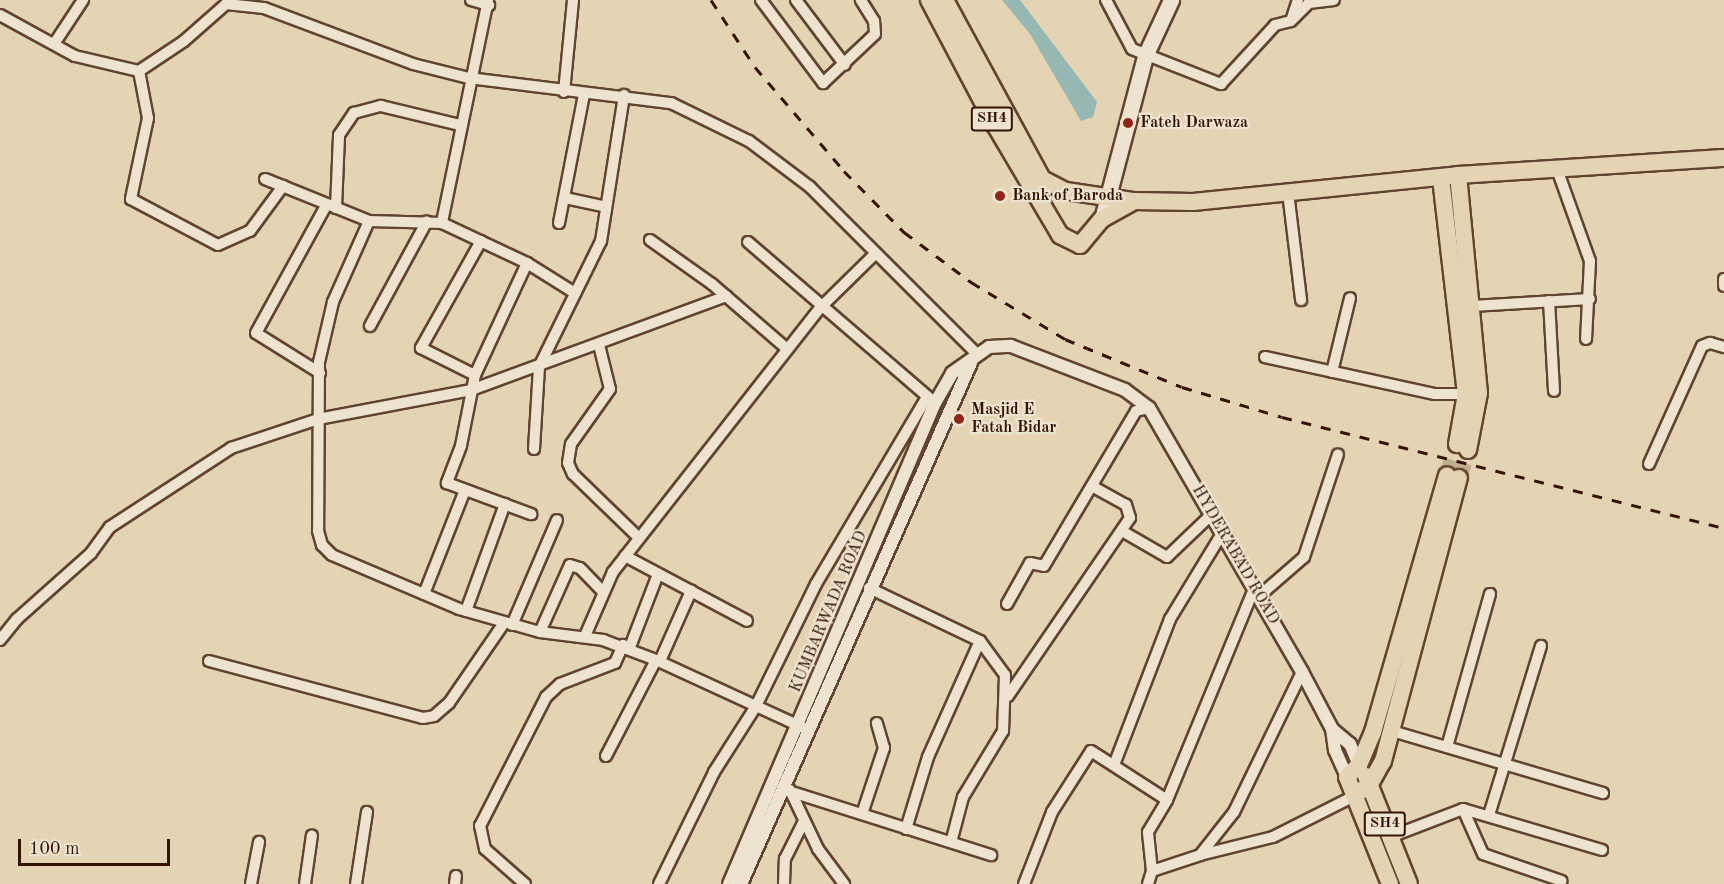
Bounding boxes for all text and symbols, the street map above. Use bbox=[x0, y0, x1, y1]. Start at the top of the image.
road number: SH4 bbox=[970, 107, 1014, 131]
place label: Fateh Darwaza bbox=[1140, 113, 1248, 133]
marker: Fateh Darwaza bbox=[1121, 116, 1135, 130]
place label: Bank of Baroda bbox=[1012, 186, 1123, 206]
marker: Bank of Baroda bbox=[993, 189, 1007, 203]
place label: Masjid E Fatah Bidar bbox=[971, 400, 1057, 438]
marker: Masjid E Fatah Bidar bbox=[952, 412, 966, 426]
street label: HYDERABAD ROAD bbox=[1187, 482, 1283, 628]
street label: KUMBARWADA ROAD bbox=[786, 528, 872, 696]
road number: SH4 bbox=[1362, 812, 1408, 836]
scale bar bbox=[21, 827, 172, 865]
text: 100 m bbox=[29, 840, 80, 858]

